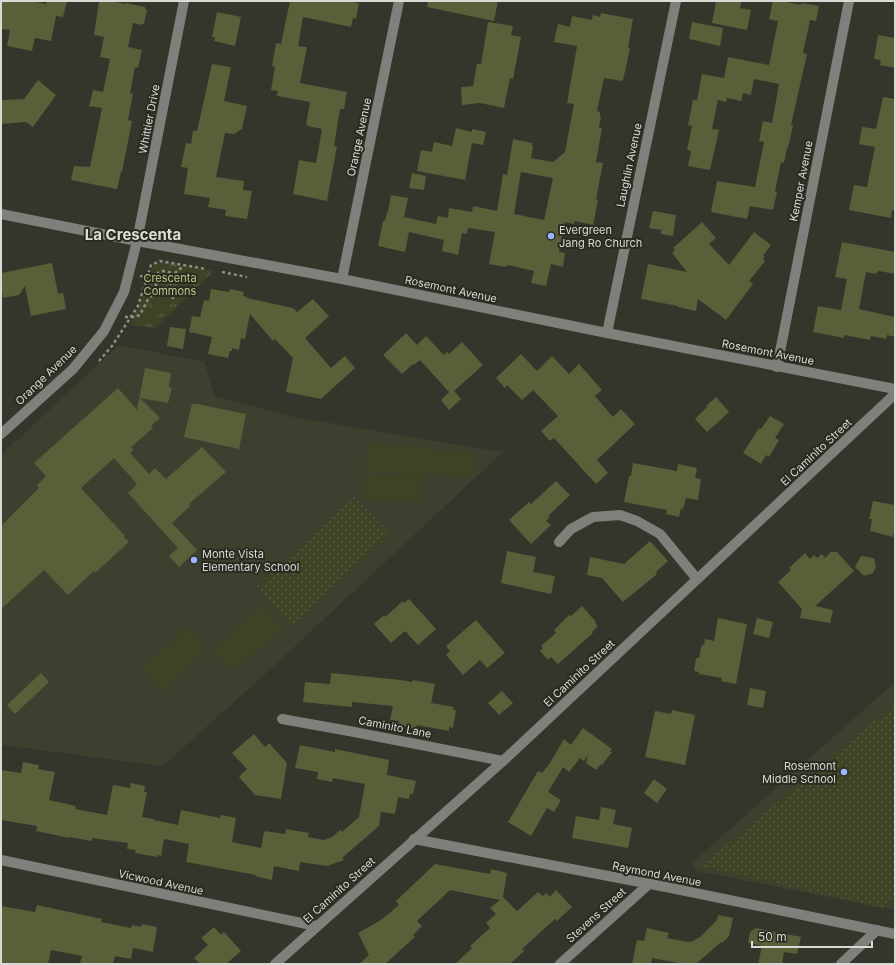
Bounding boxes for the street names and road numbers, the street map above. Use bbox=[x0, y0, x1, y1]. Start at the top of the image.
street label: Whittier Drive bbox=[135, 83, 163, 155]
street label: Orange Avenue bbox=[344, 96, 374, 178]
street label: Laughlin Avenue bbox=[613, 122, 645, 208]
street label: Kemper Avenue bbox=[786, 139, 816, 223]
street label: Rosemont Avenue bbox=[404, 272, 498, 306]
street label: Rosemont Avenue bbox=[721, 336, 815, 368]
street label: Orange Avenue bbox=[12, 342, 80, 408]
street label: El Caminito Street bbox=[777, 415, 855, 489]
street label: El Caminito Street bbox=[540, 636, 618, 710]
street label: Caminito Lane bbox=[357, 713, 433, 741]
street label: El Caminito Street bbox=[300, 854, 378, 926]
street label: Raymond Avenue bbox=[611, 859, 703, 889]
street label: Vicwood Avenue bbox=[117, 866, 205, 898]
street label: Stevens Street bbox=[563, 884, 629, 945]

